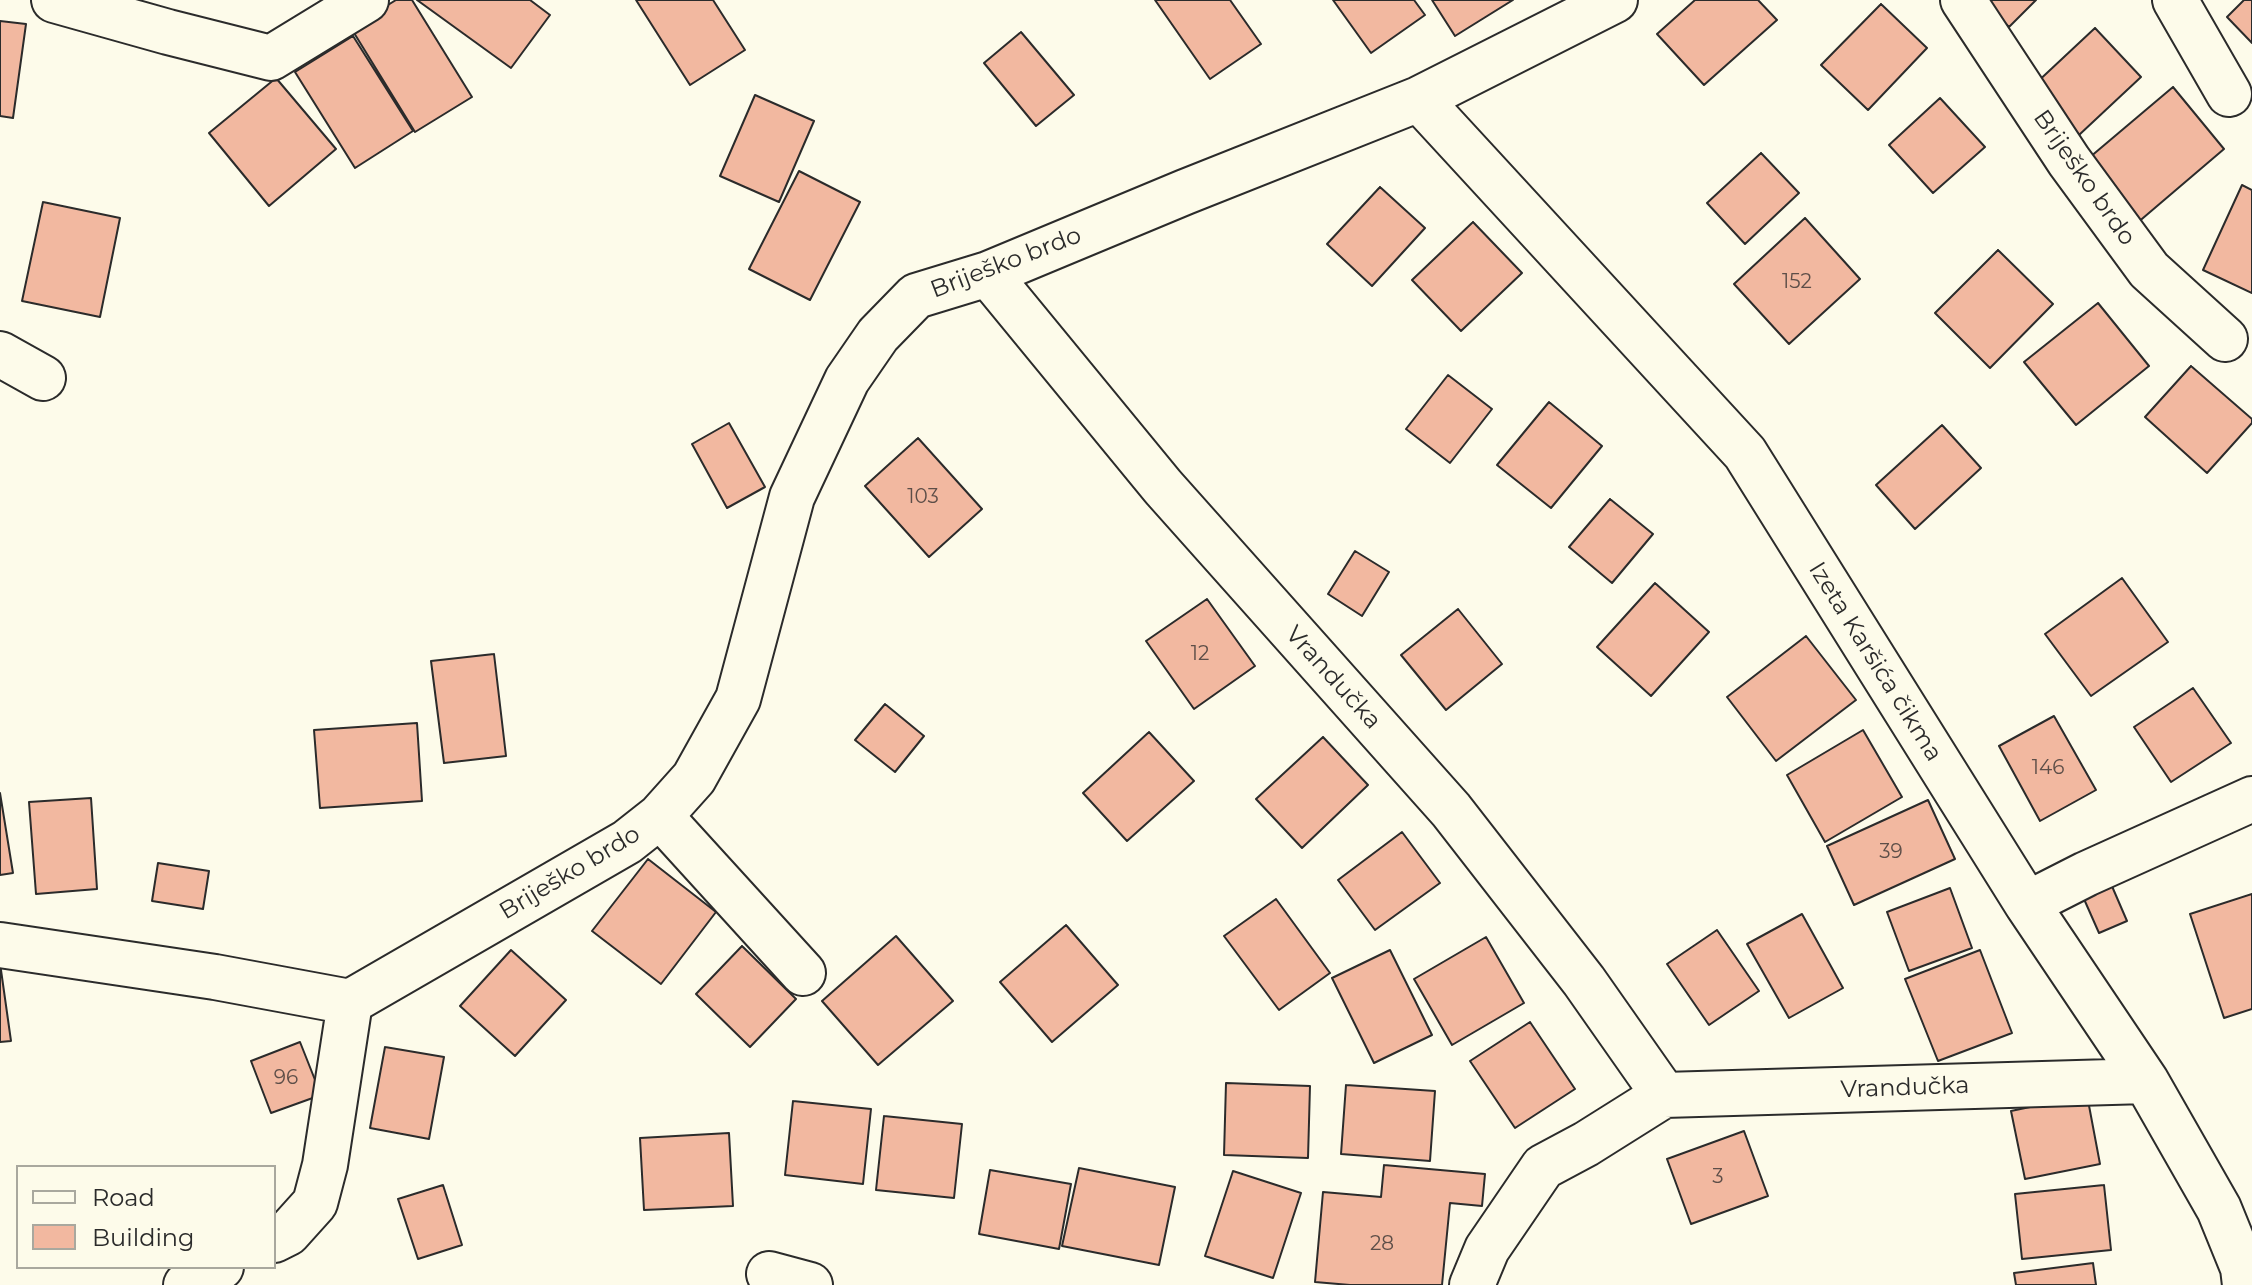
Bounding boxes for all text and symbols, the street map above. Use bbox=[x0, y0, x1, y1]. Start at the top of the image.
street label: Briješko brdo bbox=[2027, 105, 2141, 251]
street label: Briješko brdo bbox=[927, 221, 1085, 305]
house number: 152 bbox=[1782, 270, 1812, 294]
house number: 103 bbox=[907, 485, 939, 509]
street label: Izeta Karšića čikma bbox=[1802, 557, 1948, 767]
street label: Vrandučka bbox=[1279, 620, 1387, 736]
house number: 12 bbox=[1191, 642, 1209, 666]
house number: 146 bbox=[2032, 756, 2064, 780]
street label: Briješko brdo bbox=[494, 820, 646, 926]
house number: 39 bbox=[1879, 840, 1903, 864]
house number: 96 bbox=[274, 1066, 298, 1090]
street label: Vrandučka bbox=[1840, 1071, 1970, 1105]
legend bbox=[16, 1165, 276, 1269]
house number: 3 bbox=[1712, 1165, 1724, 1189]
text: Road bbox=[92, 1183, 155, 1212]
text: Building bbox=[92, 1223, 195, 1252]
house number: 28 bbox=[1370, 1232, 1394, 1256]

